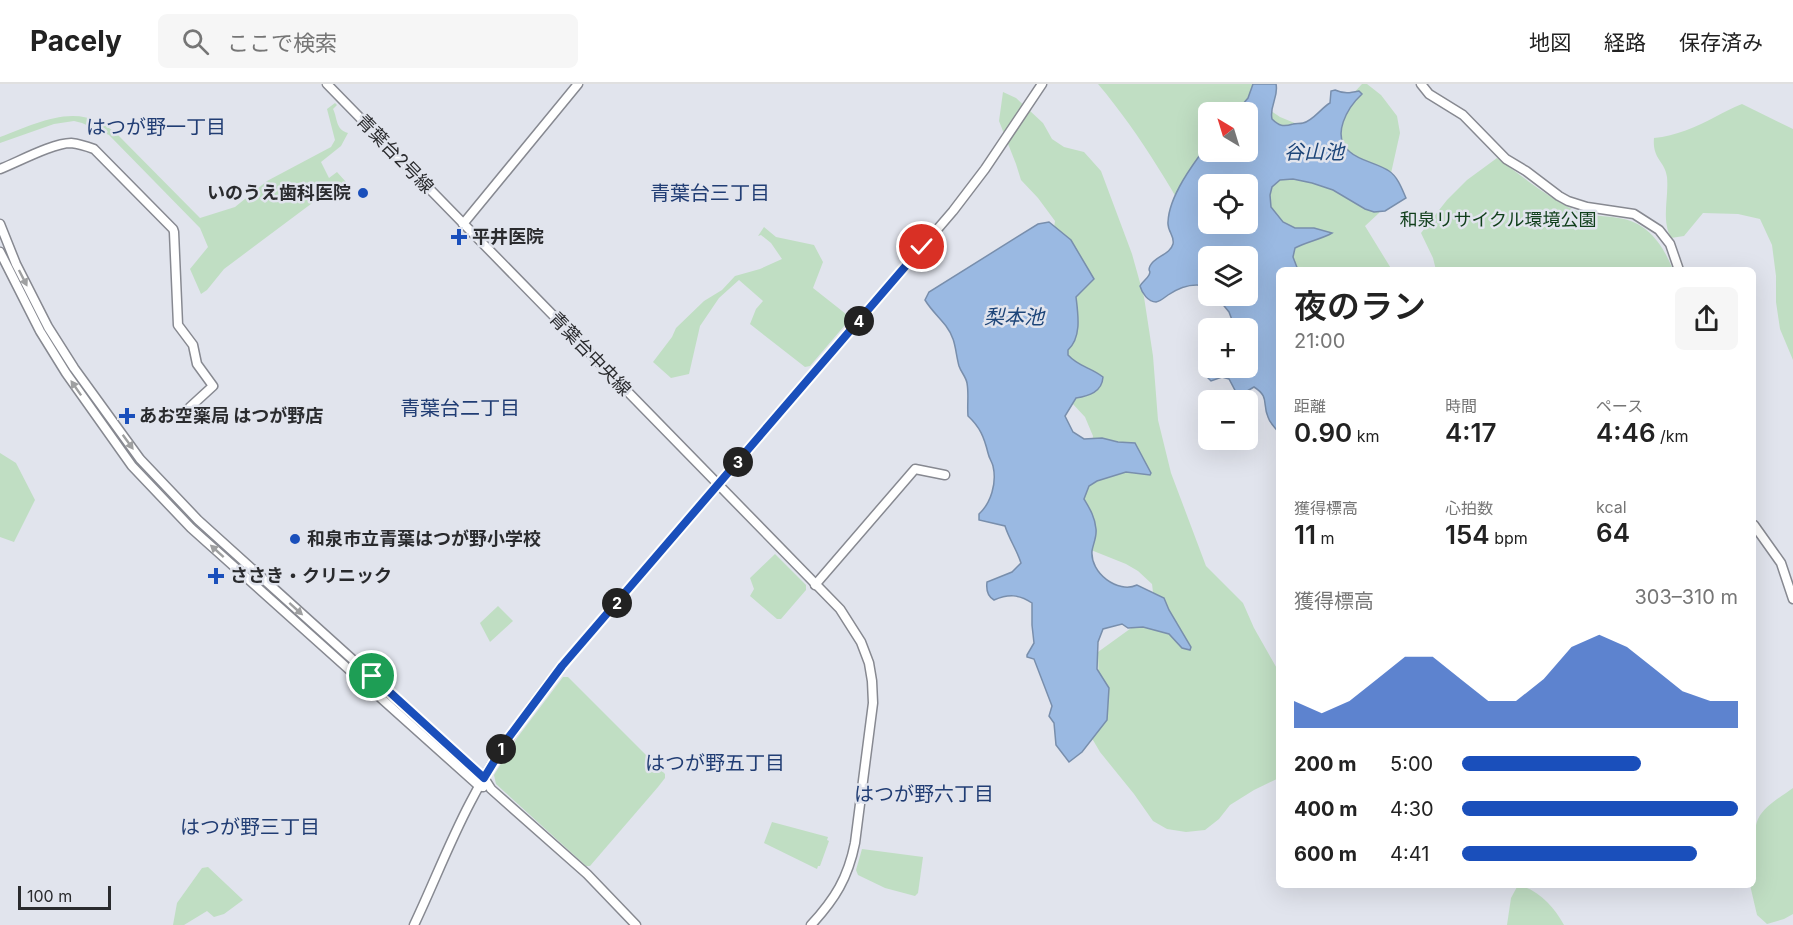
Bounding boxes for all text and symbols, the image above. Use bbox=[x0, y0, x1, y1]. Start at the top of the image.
search box bbox=[158, 14, 578, 68]
text: Pacely bbox=[30, 24, 122, 58]
icon: search bbox=[179, 25, 212, 58]
text: ここで検索 bbox=[227, 30, 337, 56]
text: 地図 bbox=[1529, 30, 1571, 55]
text: 経路 bbox=[1604, 30, 1646, 55]
text: 保存済み bbox=[1679, 30, 1763, 55]
north arrow bbox=[1198, 102, 1258, 162]
map controls bbox=[1198, 102, 1258, 450]
street label: 青葉台2号線 bbox=[353, 110, 438, 197]
district label: はつが野一丁目 bbox=[86, 115, 226, 139]
water label: 谷山池 bbox=[1284, 140, 1346, 164]
button: locate bbox=[1198, 174, 1258, 234]
district label: 青葉台三丁目 bbox=[650, 181, 770, 205]
place label: いのうえ歯科医院 bbox=[207, 182, 351, 203]
marker: いのうえ歯科医院 bbox=[356, 186, 370, 200]
park label: 和泉リサイクル環境公園 bbox=[1399, 209, 1597, 230]
pin bbox=[896, 221, 947, 272]
place label: 平井医院 bbox=[472, 226, 544, 247]
marker: 平井医院 bbox=[450, 228, 468, 246]
icon: check bbox=[905, 230, 938, 263]
button: layers bbox=[1198, 246, 1258, 306]
one-way arrow bbox=[19, 269, 28, 286]
text: 夜のラン bbox=[1294, 286, 1426, 326]
button: share bbox=[1675, 287, 1738, 350]
water label: 梨本池 bbox=[984, 305, 1046, 329]
pin: 4 bbox=[844, 306, 874, 336]
street label: 青葉台中央線 bbox=[545, 308, 635, 400]
text: 4 bbox=[854, 311, 864, 331]
button: + bbox=[1198, 318, 1258, 378]
text: 21:00 bbox=[1294, 329, 1345, 353]
one-way arrow bbox=[70, 380, 82, 396]
button: − bbox=[1198, 390, 1258, 450]
district label: 青葉台二丁目 bbox=[400, 396, 520, 420]
text: 距離 bbox=[1294, 396, 1326, 416]
text: 時間 bbox=[1445, 396, 1477, 416]
text: ペース bbox=[1596, 396, 1643, 416]
place label: あお空薬局 はつが野店 bbox=[139, 405, 323, 426]
marker: あお空薬局 はつが野店 bbox=[120, 409, 134, 423]
text: 0.90 bbox=[1294, 417, 1352, 448]
text: 4:17 bbox=[1445, 417, 1497, 448]
text: 4:46 bbox=[1596, 417, 1656, 448]
text: km bbox=[1352, 426, 1380, 446]
text: /km bbox=[1656, 426, 1689, 446]
one-way arrow bbox=[122, 433, 134, 449]
pin: 3 bbox=[723, 447, 753, 477]
text: 3 bbox=[733, 452, 743, 472]
text: kcal bbox=[1596, 497, 1627, 517]
text: 獲得標高 bbox=[1294, 498, 1358, 518]
text: 心拍数 bbox=[1445, 498, 1493, 518]
text: 64 bbox=[1596, 517, 1630, 548]
text: 11 bbox=[1294, 519, 1316, 550]
text: 154 bbox=[1445, 519, 1490, 550]
place label: 和泉市立青葉はつが野小学校 bbox=[307, 528, 541, 549]
text: m bbox=[1316, 528, 1335, 548]
text: bpm bbox=[1490, 528, 1528, 548]
marker: 和泉市立青葉はつが野小学校 bbox=[288, 532, 302, 546]
one-way arrow bbox=[210, 545, 225, 558]
place label: ささき・クリニック bbox=[230, 565, 392, 586]
marker: ささき・クリニック bbox=[207, 567, 225, 585]
text: 303–310 m bbox=[1634, 585, 1738, 609]
pin: 2 bbox=[602, 588, 632, 618]
text: 獲得標高 bbox=[1294, 589, 1374, 613]
text: 2 bbox=[612, 593, 622, 613]
one-way arrow bbox=[288, 602, 303, 616]
pin bbox=[346, 650, 397, 701]
icon: arrive bbox=[355, 659, 388, 692]
pin: 1 bbox=[486, 734, 516, 764]
text: 1 bbox=[498, 739, 504, 759]
district label: はつが野五丁目 bbox=[645, 751, 785, 775]
text: 200 m bbox=[1294, 752, 1357, 776]
text: 5:00 bbox=[1390, 752, 1433, 776]
district label: はつが野六丁目 bbox=[854, 782, 994, 806]
text: 400 m bbox=[1294, 797, 1358, 821]
text: 4:30 bbox=[1390, 797, 1434, 821]
district label: はつが野三丁目 bbox=[180, 815, 320, 839]
text: 600 m bbox=[1294, 842, 1357, 866]
text: 4:41 bbox=[1390, 842, 1429, 866]
scale bar bbox=[18, 883, 111, 910]
text: 100 m bbox=[27, 886, 72, 906]

